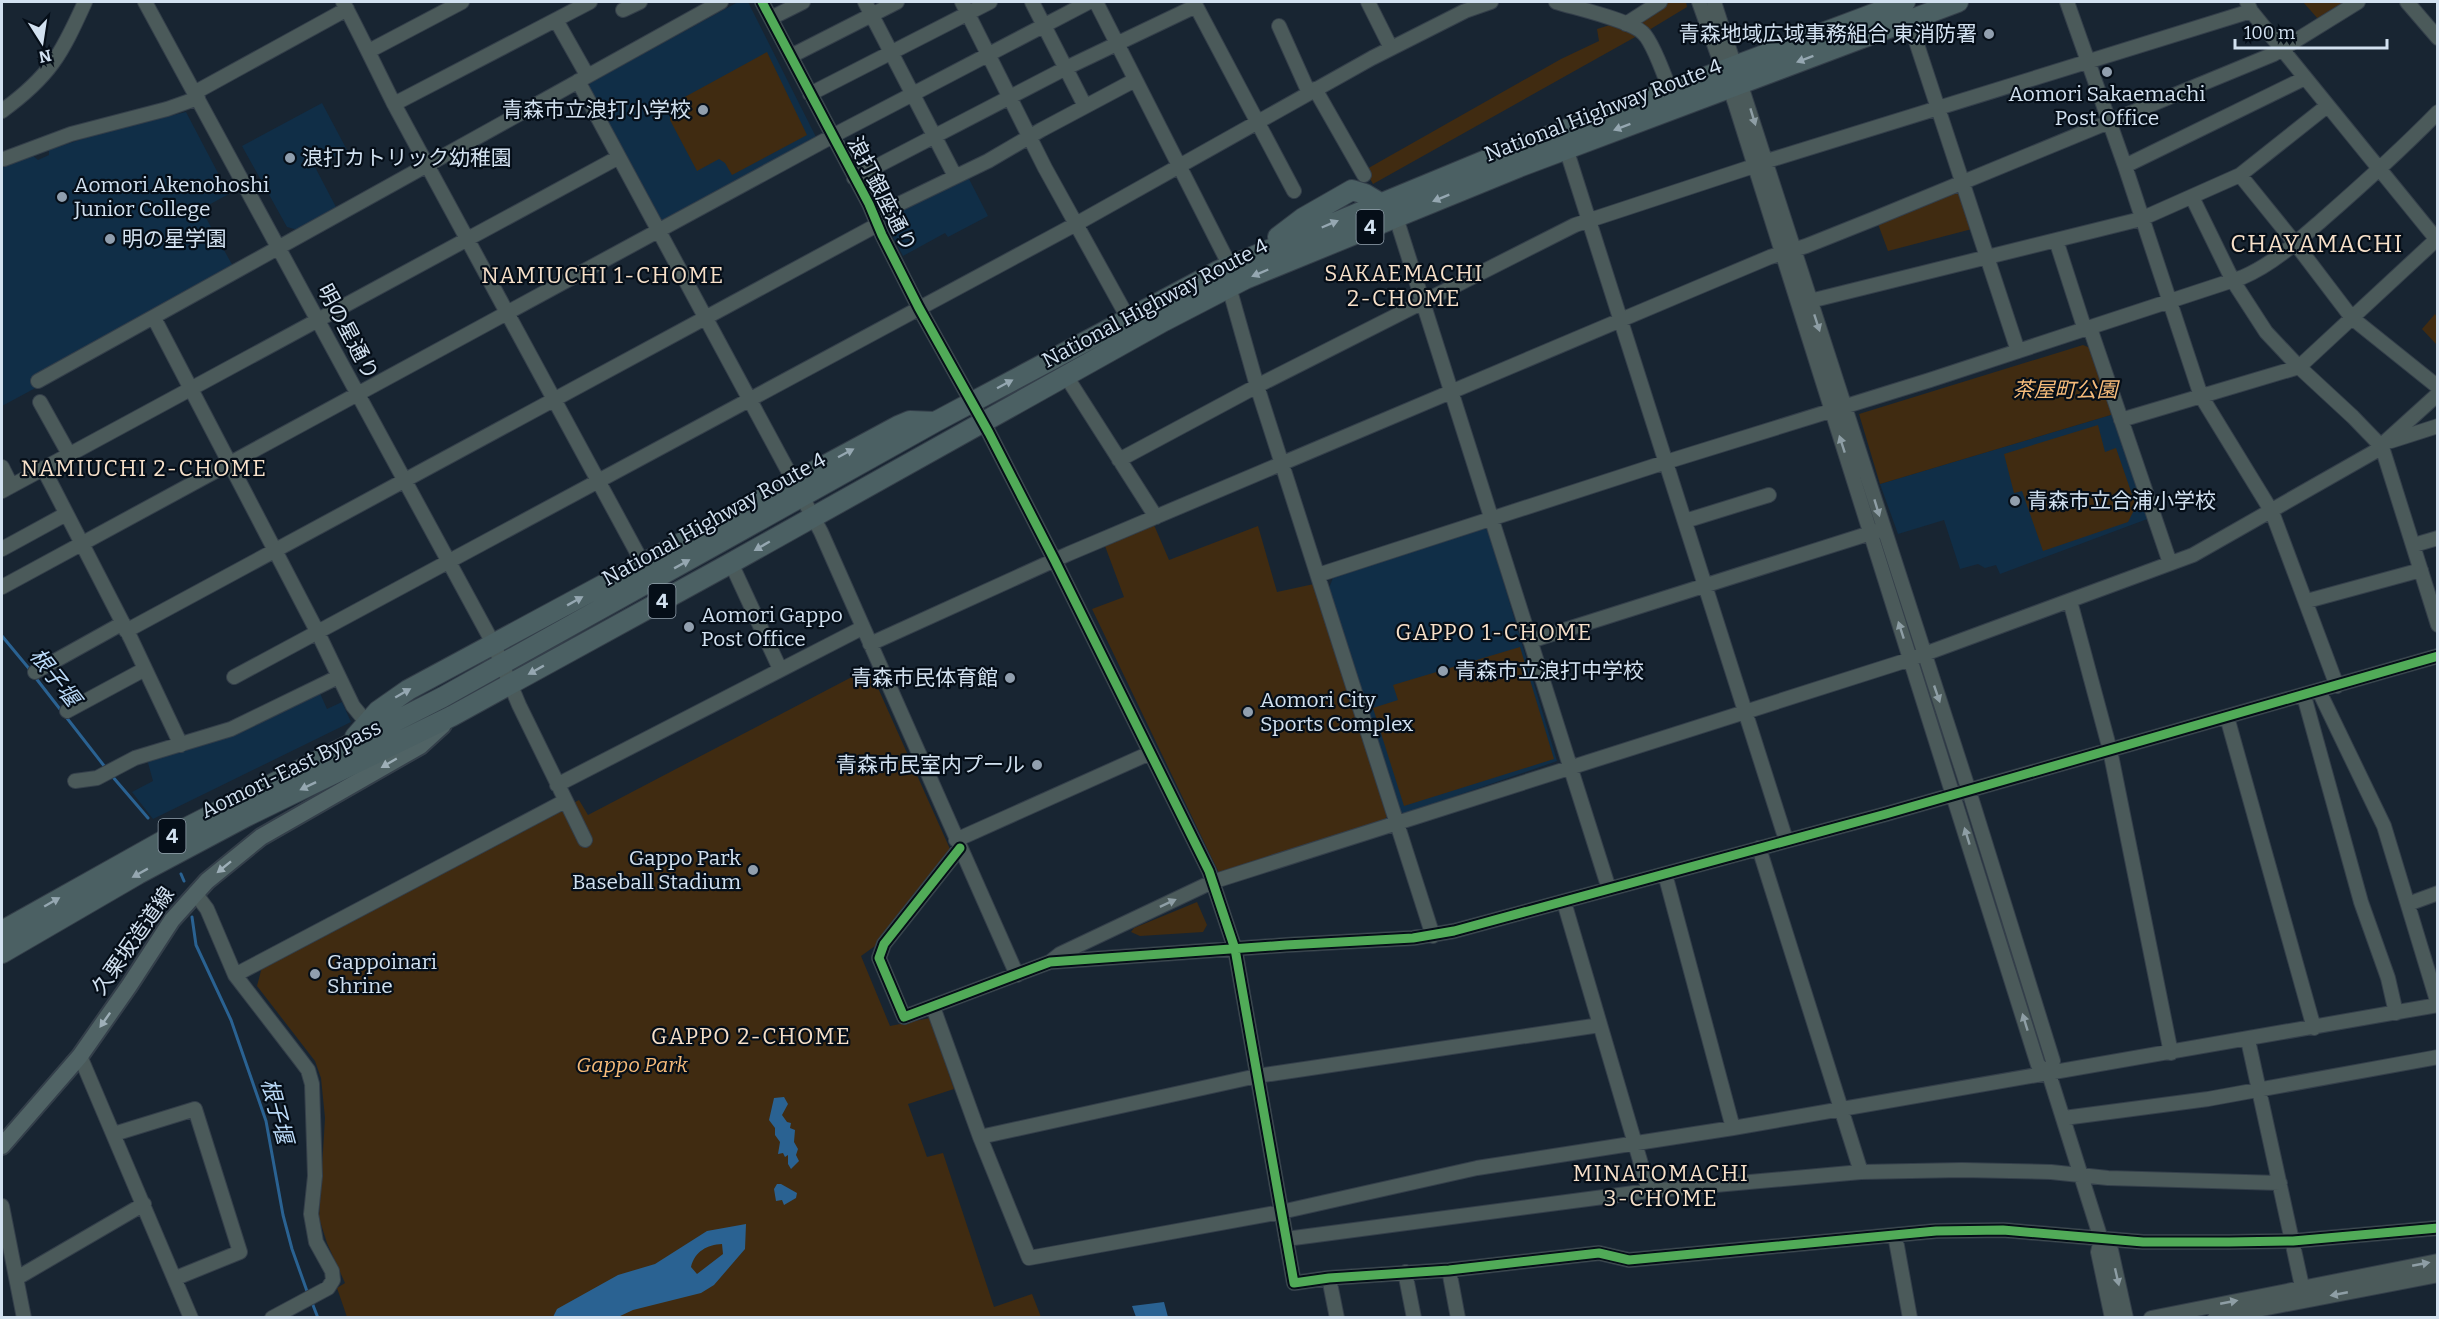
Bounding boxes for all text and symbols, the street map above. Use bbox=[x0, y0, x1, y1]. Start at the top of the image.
north arrow bbox=[12, 12, 72, 72]
scale bar bbox=[2235, 12, 2386, 50]
place label: 青森地域広域事務組合 東消防署 bbox=[1679, 21, 1977, 47]
text: 100 m bbox=[2244, 22, 2295, 44]
marker: 青森地域広域事務組合 東消防署 bbox=[1982, 27, 1996, 41]
text: N bbox=[37, 46, 53, 67]
street label: National Highway Route 4 bbox=[1481, 53, 1725, 167]
one-way arrow bbox=[1796, 55, 1814, 64]
marker: Aomori Sakaemachi Post Office bbox=[2100, 65, 2114, 79]
place label: Aomori Sakaemachi Post Office bbox=[2008, 81, 2206, 131]
place label: 青森市立浪打小学校 bbox=[502, 97, 691, 123]
marker: 青森市立浪打小学校 bbox=[696, 103, 710, 117]
one-way arrow bbox=[1749, 108, 1758, 126]
one-way arrow bbox=[1613, 123, 1631, 133]
street label: 浪打銀座通り bbox=[842, 132, 922, 256]
place label: 浪打カトリック幼稚園 bbox=[302, 145, 512, 171]
marker: 浪打カトリック幼稚園 bbox=[283, 151, 297, 165]
place label: Aomori Akenohoshi Junior College bbox=[73, 172, 269, 222]
marker: Aomori Akenohoshi Junior College bbox=[55, 190, 69, 204]
one-way arrow bbox=[1431, 193, 1449, 203]
road number: 4 bbox=[1356, 210, 1384, 244]
one-way arrow bbox=[1321, 218, 1339, 228]
place label: 明の星学園 bbox=[122, 226, 227, 252]
district label: CHAYAMACHI bbox=[2230, 230, 2404, 258]
marker: 明の星学園 bbox=[103, 232, 117, 246]
street label: National Highway Route 4 bbox=[1038, 232, 1272, 374]
district label: SAKAEMACHI 2-CHOME bbox=[1324, 260, 1484, 312]
district label: NAMIUCHI 1-CHOME bbox=[481, 262, 725, 289]
one-way arrow bbox=[1251, 268, 1269, 278]
street label: 明の星通り bbox=[312, 280, 384, 384]
one-way arrow bbox=[1813, 314, 1822, 332]
park label: 茶屋町公園 bbox=[2013, 377, 2120, 403]
one-way arrow bbox=[997, 379, 1014, 389]
one-way arrow bbox=[1837, 435, 1846, 453]
street label: National Highway Route 4 bbox=[598, 447, 830, 591]
one-way arrow bbox=[837, 448, 854, 458]
district label: NAMIUCHI 2-CHOME bbox=[21, 455, 267, 482]
place label: 青森市立合浦小学校 bbox=[2027, 488, 2216, 514]
marker: 青森市立合浦小学校 bbox=[2008, 494, 2022, 508]
one-way arrow bbox=[1873, 500, 1882, 518]
one-way arrow bbox=[753, 541, 770, 551]
one-way arrow bbox=[674, 559, 690, 570]
road number: 4 bbox=[648, 584, 676, 618]
one-way arrow bbox=[567, 596, 584, 606]
place label: Aomori Gappo Post Office bbox=[701, 602, 843, 652]
district label: GAPPO 1-CHOME bbox=[1395, 619, 1593, 646]
marker: Aomori Gappo Post Office bbox=[682, 620, 696, 634]
one-way arrow bbox=[1896, 621, 1906, 639]
water label: 根子堰 bbox=[24, 643, 88, 714]
place label: 青森市立浪打中学校 bbox=[1455, 658, 1644, 684]
marker: 青森市立浪打中学校 bbox=[1436, 664, 1450, 678]
one-way arrow bbox=[527, 665, 544, 675]
place label: 青森市民体育館 bbox=[851, 665, 998, 691]
marker: 青森市民体育館 bbox=[1003, 671, 1017, 685]
one-way arrow bbox=[1932, 685, 1942, 703]
place label: Aomori City Sports Complex bbox=[1260, 687, 1414, 737]
one-way arrow bbox=[395, 688, 412, 698]
marker: Aomori City Sports Complex bbox=[1241, 705, 1255, 719]
street label: Aomori-East Bypass bbox=[197, 714, 385, 824]
place label: 青森市民室内プール bbox=[836, 752, 1025, 778]
one-way arrow bbox=[380, 758, 397, 768]
marker: 青森市民室内プール bbox=[1030, 758, 1044, 772]
one-way arrow bbox=[300, 782, 317, 791]
road number: 4 bbox=[158, 819, 186, 853]
one-way arrow bbox=[1962, 827, 1971, 845]
place label: Gappo Park Baseball Stadium bbox=[572, 845, 741, 895]
one-way arrow bbox=[217, 860, 232, 873]
marker: Gappo Park Baseball Stadium bbox=[746, 863, 760, 877]
one-way arrow bbox=[131, 868, 148, 878]
street label: 久栗坂造道線 bbox=[86, 882, 180, 1000]
one-way arrow bbox=[44, 896, 60, 907]
one-way arrow bbox=[1159, 897, 1177, 907]
place label: Gappoinari Shrine bbox=[327, 949, 437, 999]
marker: Gappoinari Shrine bbox=[308, 967, 322, 981]
one-way arrow bbox=[99, 1012, 111, 1028]
one-way arrow bbox=[2020, 1013, 2029, 1031]
district label: GAPPO 2-CHOME bbox=[651, 1023, 851, 1050]
park label: Gappo Park bbox=[576, 1052, 688, 1078]
water label: 根子堰 bbox=[255, 1076, 300, 1150]
district label: MINATOMACHI 3-CHOME bbox=[1573, 1160, 1749, 1212]
one-way arrow bbox=[2411, 1259, 2430, 1268]
one-way arrow bbox=[2112, 1267, 2122, 1286]
one-way arrow bbox=[2329, 1290, 2348, 1299]
one-way arrow bbox=[2220, 1297, 2239, 1306]

